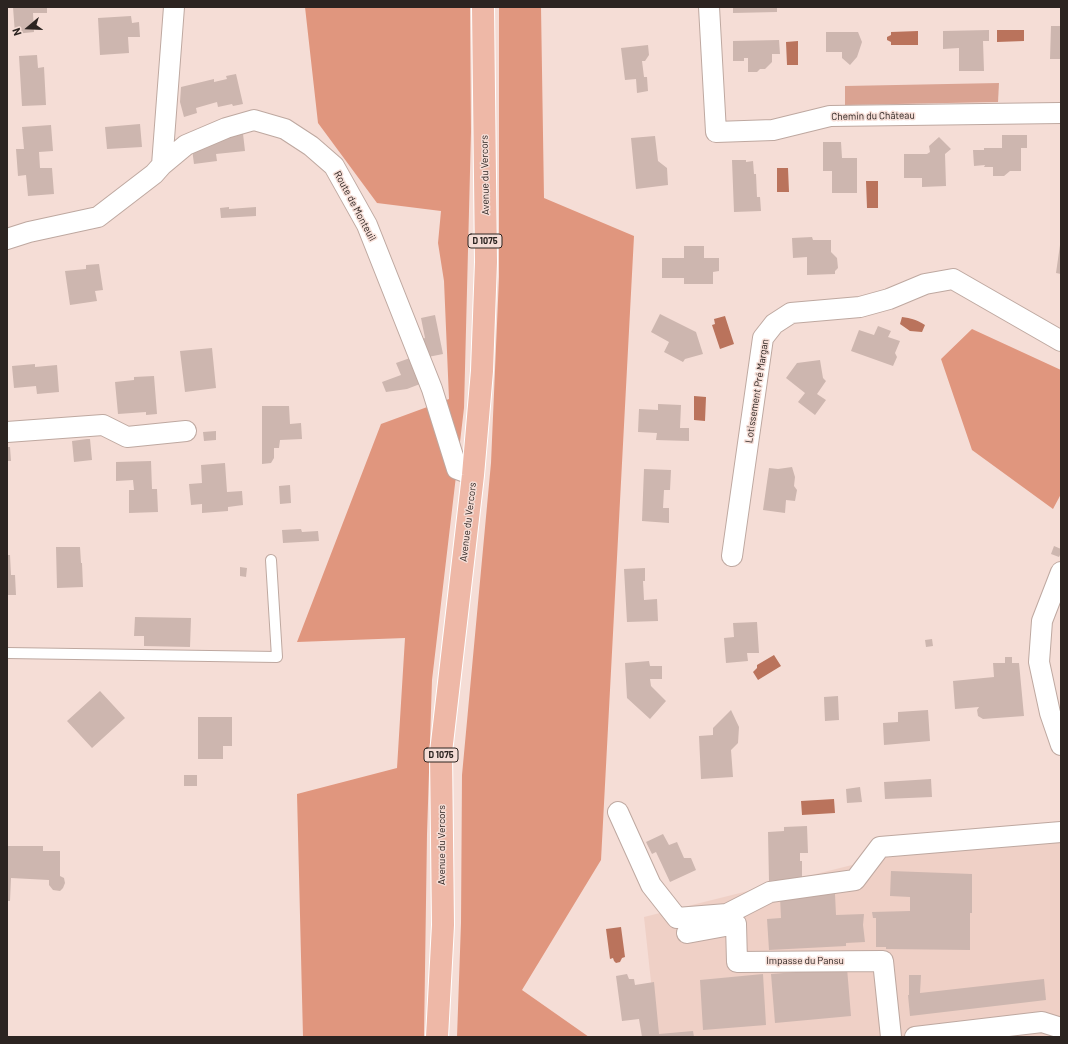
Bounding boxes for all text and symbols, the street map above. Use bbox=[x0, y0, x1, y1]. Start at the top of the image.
north arrow bbox=[8, 8, 48, 48]
text: N bbox=[9, 26, 24, 38]
street label: Chemin du Château bbox=[831, 109, 915, 123]
street label: Avenue du Vercors bbox=[478, 135, 492, 215]
street label: Route de Monteuil bbox=[332, 169, 378, 243]
road number: D 1075 bbox=[468, 234, 502, 248]
street label: Lotissement Pré Margan bbox=[743, 338, 771, 444]
street label: Avenue du Vercors bbox=[457, 482, 479, 562]
road number: D 1075 bbox=[424, 748, 458, 762]
street label: Avenue du Vercors bbox=[436, 805, 448, 885]
street label: Impasse du Pansu bbox=[766, 955, 844, 967]

